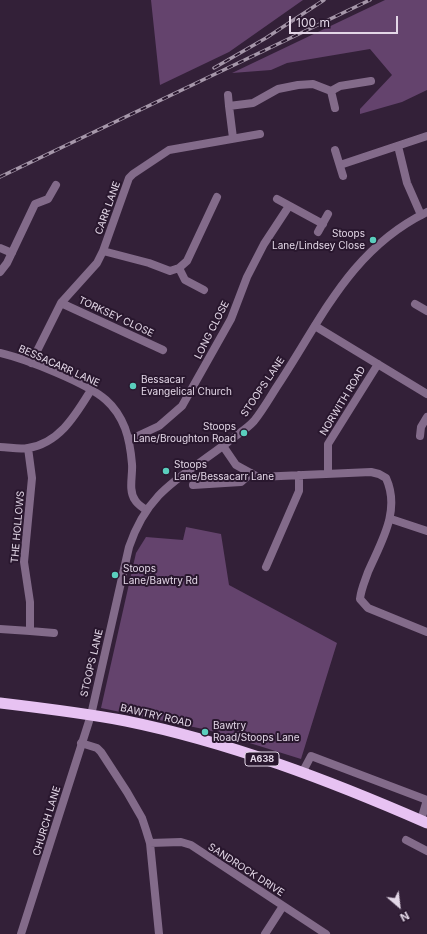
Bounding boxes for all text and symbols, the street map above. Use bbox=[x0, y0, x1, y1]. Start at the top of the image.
scale bar bbox=[291, 8, 400, 34]
text: 100 m bbox=[296, 15, 330, 30]
street label: CARR LANE bbox=[93, 180, 123, 236]
place label: Stoops Lane/Lindsey Close bbox=[272, 228, 365, 252]
marker: Stoops Lane/Lindsey Close bbox=[368, 235, 378, 245]
street label: TORKSEY CLOSE bbox=[76, 294, 156, 340]
street label: LONG CLOSE bbox=[192, 299, 232, 361]
street label: BESSACARR LANE bbox=[16, 343, 102, 389]
street label: STOOPS LANE bbox=[239, 355, 287, 419]
street label: NORWITH ROAD bbox=[318, 364, 368, 438]
place label: Bessacar Evangelical Church bbox=[141, 374, 232, 398]
marker: Bessacar Evangelical Church bbox=[128, 381, 138, 391]
place label: Stoops Lane/Broughton Road bbox=[133, 421, 236, 444]
marker: Stoops Lane/Broughton Road bbox=[239, 428, 249, 438]
place label: Stoops Lane/Bessacarr Lane bbox=[174, 459, 274, 482]
marker: Stoops Lane/Bessacarr Lane bbox=[161, 466, 171, 476]
street label: THE HOLLOWS bbox=[9, 490, 27, 564]
place label: Stoops Lane/Bawtry Rd bbox=[123, 563, 198, 586]
marker: Stoops Lane/Bawtry Rd bbox=[110, 570, 120, 580]
street label: STOOPS LANE bbox=[78, 628, 106, 698]
street label: BAWTRY ROAD bbox=[119, 702, 193, 730]
place label: Bawtry Road/Stoops Lane bbox=[213, 720, 300, 744]
marker: Bawtry Road/Stoops Lane bbox=[200, 727, 210, 737]
road number: A638 bbox=[245, 752, 279, 766]
street label: CHURCH LANE bbox=[31, 785, 63, 857]
street label: SANDROCK DRIVE bbox=[206, 841, 286, 899]
north arrow bbox=[379, 886, 419, 926]
text: N bbox=[398, 908, 412, 925]

